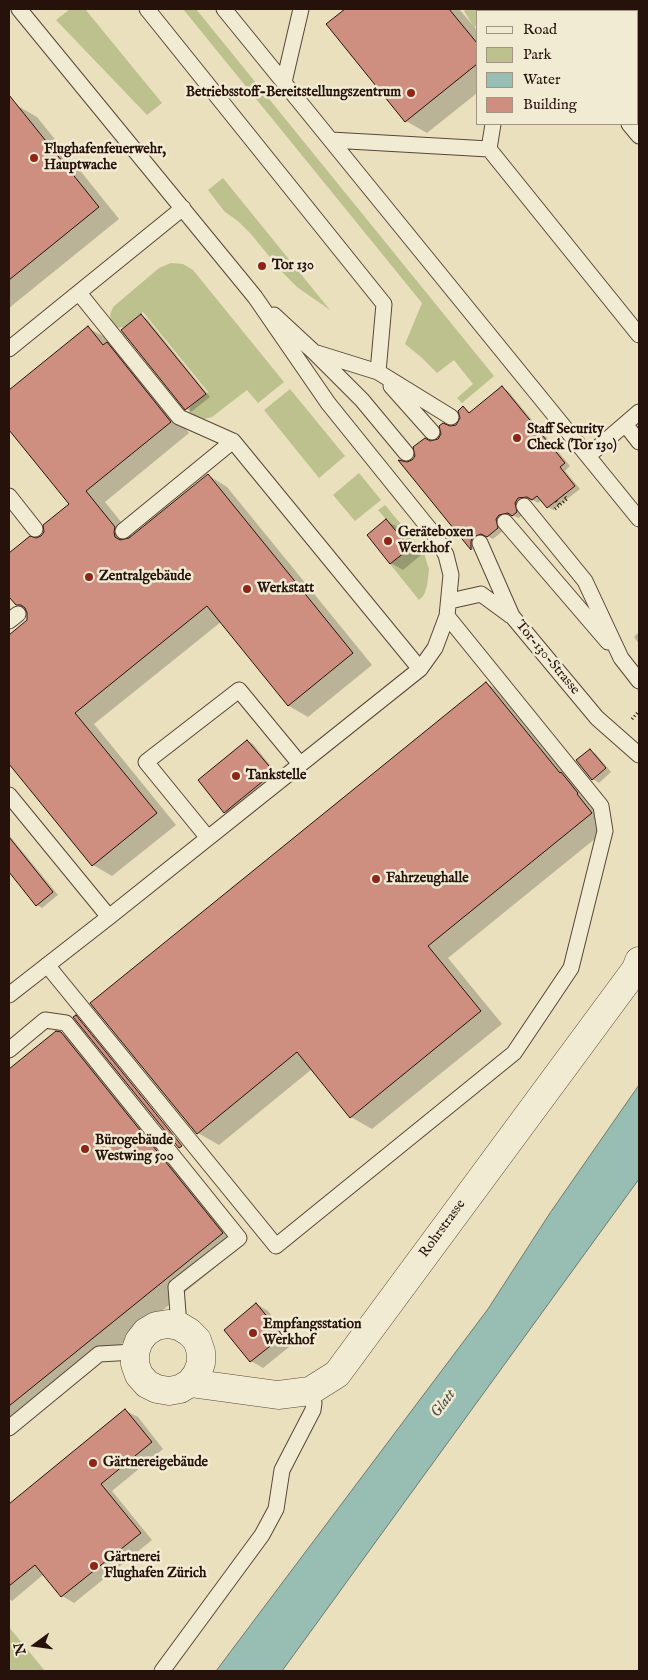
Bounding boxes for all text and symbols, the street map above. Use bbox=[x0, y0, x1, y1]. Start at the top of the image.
legend bbox=[476, 10, 638, 125]
text: Road bbox=[523, 20, 557, 39]
text: Park bbox=[523, 45, 552, 64]
text: Water bbox=[523, 70, 560, 89]
place label: Betriebsstoff-Bereitstellungszentrum bbox=[186, 85, 401, 101]
marker: Betriebsstoff-Bereitstellungszentrum bbox=[405, 87, 417, 99]
text: Building bbox=[523, 95, 577, 114]
place label: Flughafenfeuerwehr, Hauptwache bbox=[44, 142, 166, 174]
marker: Flughafenfeuerwehr, Hauptwache bbox=[28, 152, 40, 164]
place label: Tor 130 bbox=[272, 258, 314, 274]
marker: Tor 130 bbox=[256, 260, 268, 272]
place label: Staff Security Check (Tor 130) bbox=[527, 422, 617, 454]
marker: Staff Security Check (Tor 130) bbox=[511, 432, 523, 444]
place label: Geräteboxen Werkhof bbox=[398, 525, 473, 558]
marker: Geräteboxen Werkhof bbox=[382, 535, 394, 547]
place label: Zentralgebäude bbox=[99, 569, 191, 585]
marker: Zentralgebäude bbox=[83, 571, 95, 583]
place label: Werkstatt bbox=[257, 581, 314, 597]
marker: Werkstatt bbox=[241, 583, 253, 595]
street label: Tor-130-Strasse bbox=[511, 618, 583, 698]
place label: Tankstelle bbox=[246, 768, 306, 784]
marker: Tankstelle bbox=[230, 770, 242, 782]
place label: Fahrzeughalle bbox=[386, 871, 469, 887]
marker: Fahrzeughalle bbox=[370, 873, 382, 885]
place label: Bürogebäude Westwing 500 bbox=[95, 1133, 174, 1166]
marker: Bürogebäude Westwing 500 bbox=[79, 1143, 91, 1155]
street label: Rohrstrasse bbox=[416, 1197, 470, 1261]
place label: Empfangsstation Werkhof bbox=[263, 1317, 361, 1350]
marker: Empfangsstation Werkhof bbox=[247, 1327, 259, 1339]
water label: Glatt bbox=[428, 1387, 460, 1421]
place label: Gärtnereigebäude bbox=[103, 1455, 208, 1471]
marker: Gärtnereigebäude bbox=[87, 1457, 99, 1469]
place label: Gärtnerei Flughafen Zürich bbox=[104, 1550, 206, 1582]
marker: Gärtnerei Flughafen Zürich bbox=[88, 1560, 100, 1572]
north arrow bbox=[10, 1620, 60, 1670]
text: N bbox=[10, 1641, 31, 1657]

